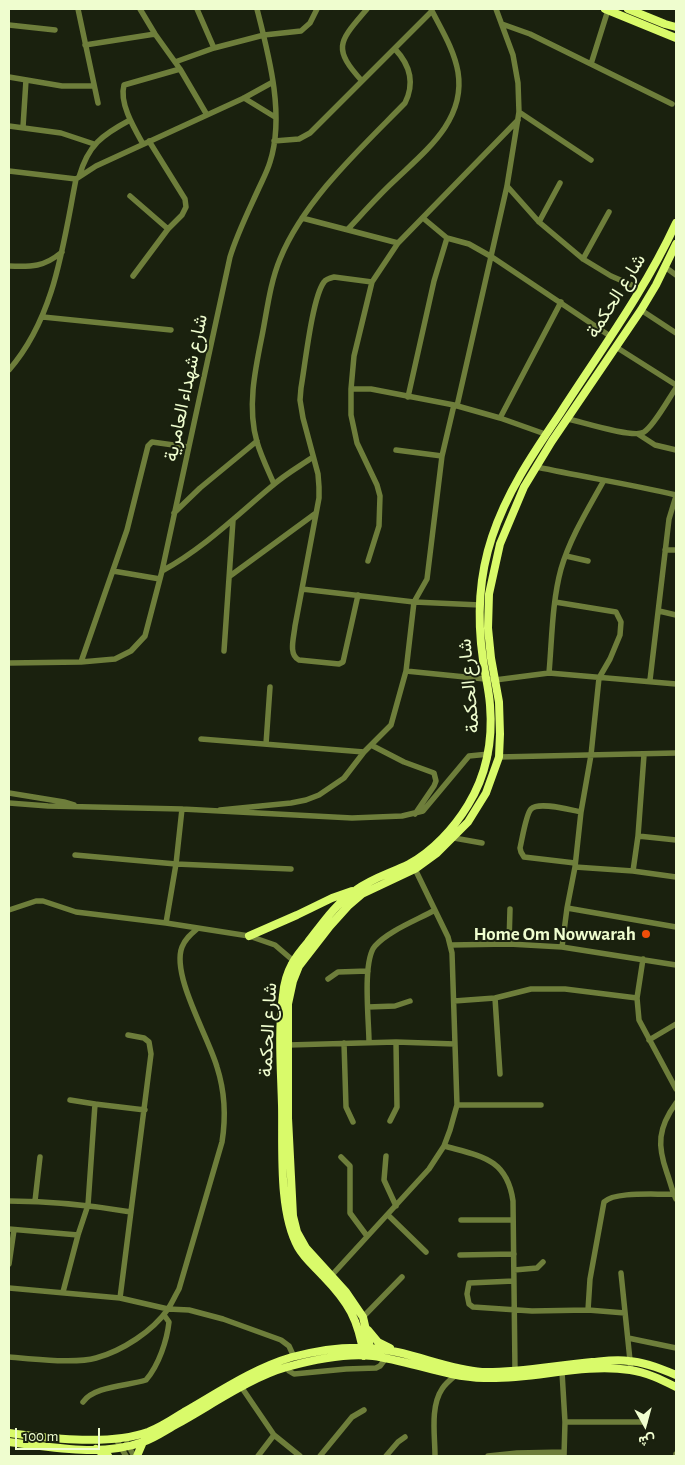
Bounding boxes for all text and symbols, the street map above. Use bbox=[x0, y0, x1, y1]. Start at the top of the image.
street label: شارع الحكمة bbox=[581, 250, 651, 342]
street label: شارع شهداء العامرية bbox=[159, 312, 213, 464]
street label: شارع الحكمة bbox=[454, 638, 484, 734]
place label: Home Om Nowwarah bbox=[473, 923, 636, 945]
marker: Home Om Nowwarah bbox=[640, 928, 652, 940]
street label: شارع الحكمة bbox=[254, 982, 282, 1078]
north arrow bbox=[620, 1400, 670, 1450]
scale bar bbox=[18, 1418, 102, 1450]
text: 100 m bbox=[23, 1429, 58, 1444]
text: ش bbox=[638, 1432, 656, 1448]

